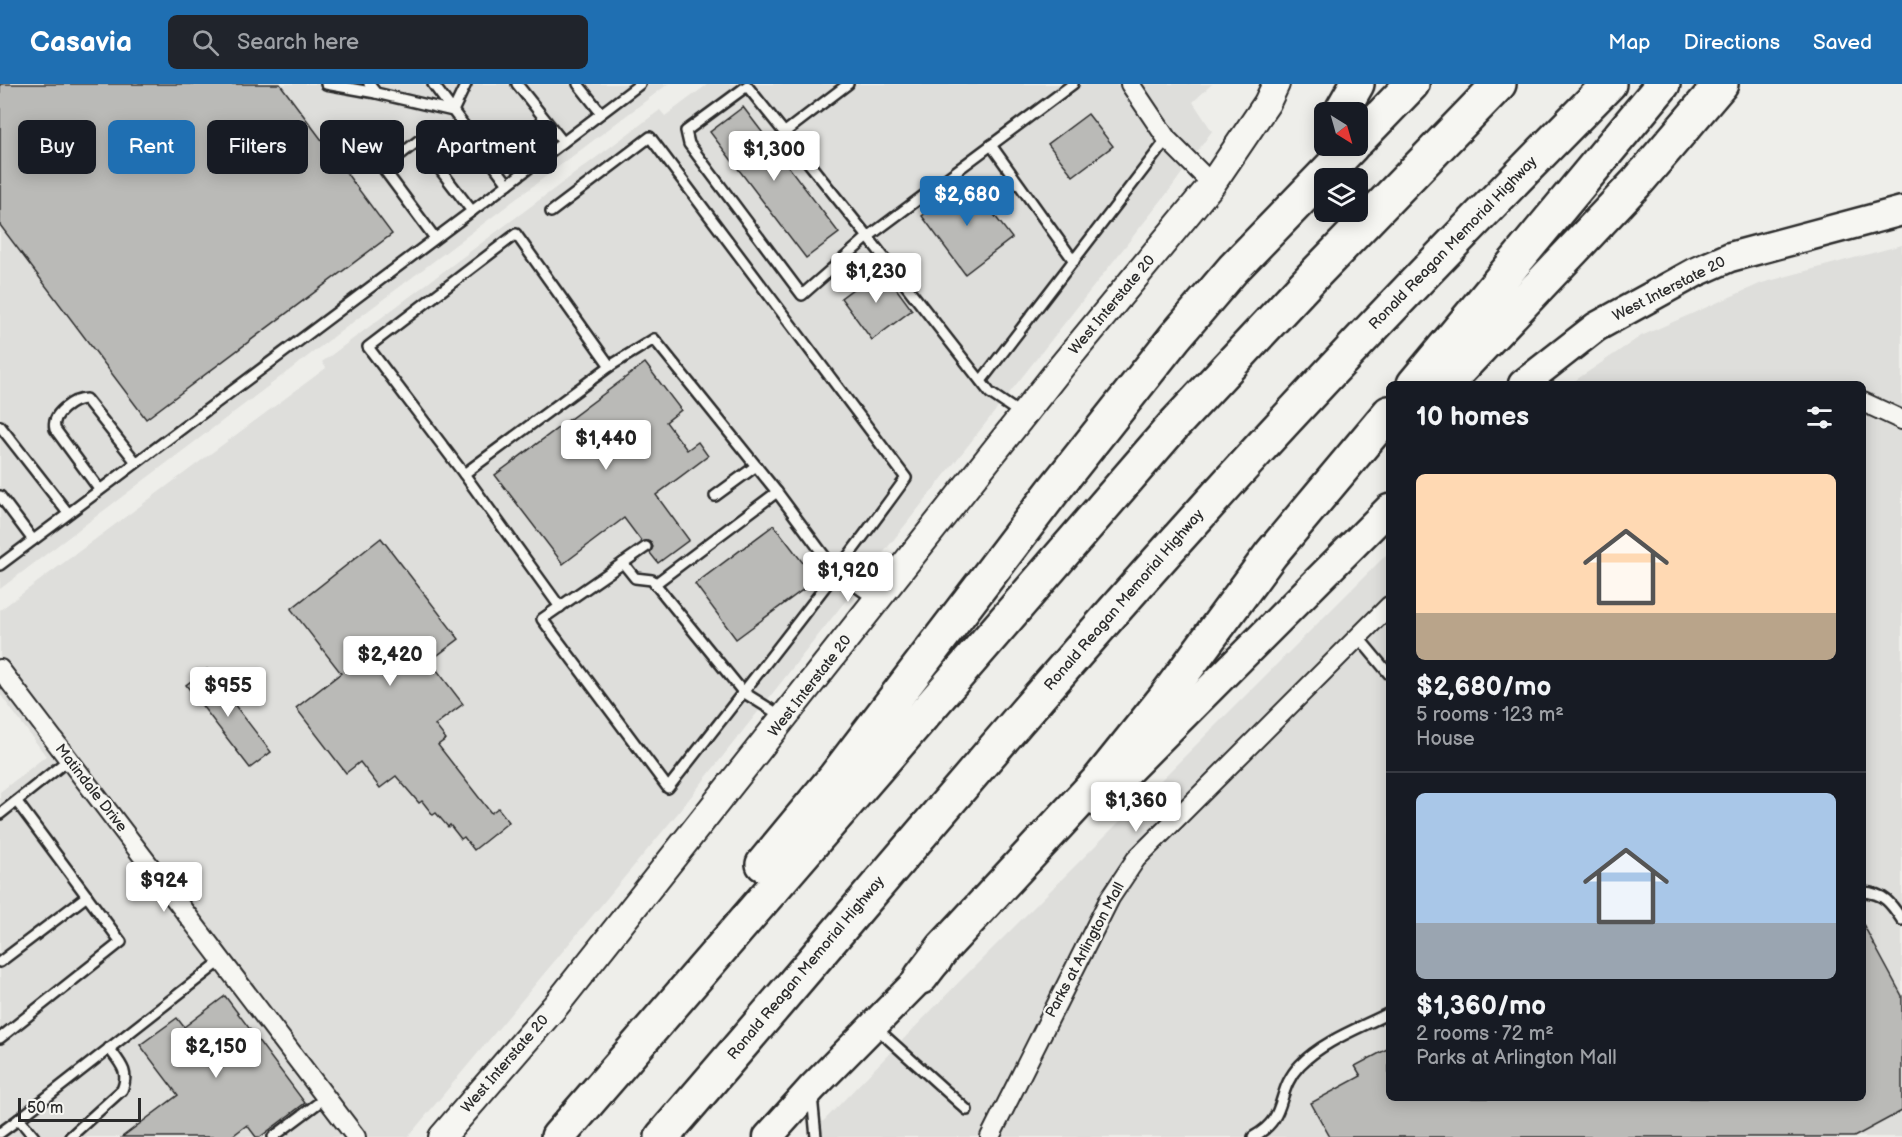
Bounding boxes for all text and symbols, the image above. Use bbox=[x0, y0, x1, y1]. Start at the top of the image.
search box bbox=[168, 15, 588, 69]
text: Casavia bbox=[30, 26, 132, 59]
icon: search bbox=[189, 26, 222, 59]
text: Search here bbox=[237, 29, 359, 56]
text: Map bbox=[1608, 30, 1651, 55]
text: Directions bbox=[1684, 30, 1780, 55]
text: Saved bbox=[1813, 30, 1872, 55]
north arrow bbox=[1314, 102, 1368, 156]
map controls bbox=[1314, 102, 1368, 222]
chip: Buy bbox=[18, 120, 96, 174]
chip: Rent bbox=[108, 120, 195, 174]
chip: Filters bbox=[207, 120, 308, 174]
chip: New bbox=[320, 120, 404, 174]
chip: Apartment bbox=[416, 120, 557, 174]
pin: $1,300 bbox=[725, 131, 823, 182]
text: $1,300 bbox=[743, 138, 805, 162]
street label: Ronald Reagan Memorial Highway bbox=[1365, 152, 1541, 334]
button: layers bbox=[1314, 168, 1368, 222]
pin: $2,680 bbox=[918, 176, 1016, 227]
text: $2,680 bbox=[934, 183, 1000, 207]
street label: West Interstate 20 bbox=[1065, 251, 1159, 359]
street label: West Interstate 20 bbox=[1609, 252, 1729, 326]
pin: $1,230 bbox=[827, 253, 925, 304]
text: $1,230 bbox=[845, 260, 907, 284]
icon: filters bbox=[1803, 401, 1836, 434]
text: 10 homes bbox=[1416, 402, 1529, 433]
pin: $1,440 bbox=[557, 420, 655, 471]
text: $1,440 bbox=[575, 427, 637, 451]
street label: Ronald Reagan Memorial Highway bbox=[1040, 505, 1208, 694]
icon: home bbox=[1572, 513, 1680, 621]
pin: $1,920 bbox=[799, 552, 897, 603]
text: $1,920 bbox=[817, 559, 879, 583]
street label: West Interstate 20 bbox=[764, 631, 856, 741]
pin: $2,420 bbox=[341, 636, 439, 687]
text: $2,420 bbox=[357, 643, 423, 667]
pin: $955 bbox=[192, 667, 264, 718]
text: $2,680/mo bbox=[1416, 672, 1551, 703]
text: $955 bbox=[204, 674, 252, 698]
text: 5 rooms · 123 m² bbox=[1416, 703, 1564, 727]
text: House bbox=[1416, 727, 1475, 751]
street label: Matindale Drive bbox=[51, 740, 131, 836]
pin: $1,360 bbox=[1087, 782, 1185, 833]
text: $1,360 bbox=[1105, 789, 1167, 813]
icon: home bbox=[1572, 832, 1680, 940]
pin: $924 bbox=[128, 862, 200, 913]
text: $924 bbox=[140, 869, 188, 893]
street label: Ronald Reagan Memorial Highway bbox=[724, 872, 889, 1064]
street label: Parks at Arlington Mall bbox=[1041, 879, 1129, 1021]
text: $1,360/mo bbox=[1416, 991, 1546, 1022]
street label: West Interstate 20 bbox=[457, 1011, 553, 1117]
text: 2 rooms · 72 m² bbox=[1416, 1022, 1554, 1046]
pin: $2,150 bbox=[167, 1028, 265, 1079]
text: $2,150 bbox=[185, 1035, 247, 1059]
text: Parks at Arlington Mall bbox=[1416, 1046, 1617, 1070]
scale bar bbox=[18, 1095, 141, 1122]
text: 50 m bbox=[27, 1099, 63, 1118]

